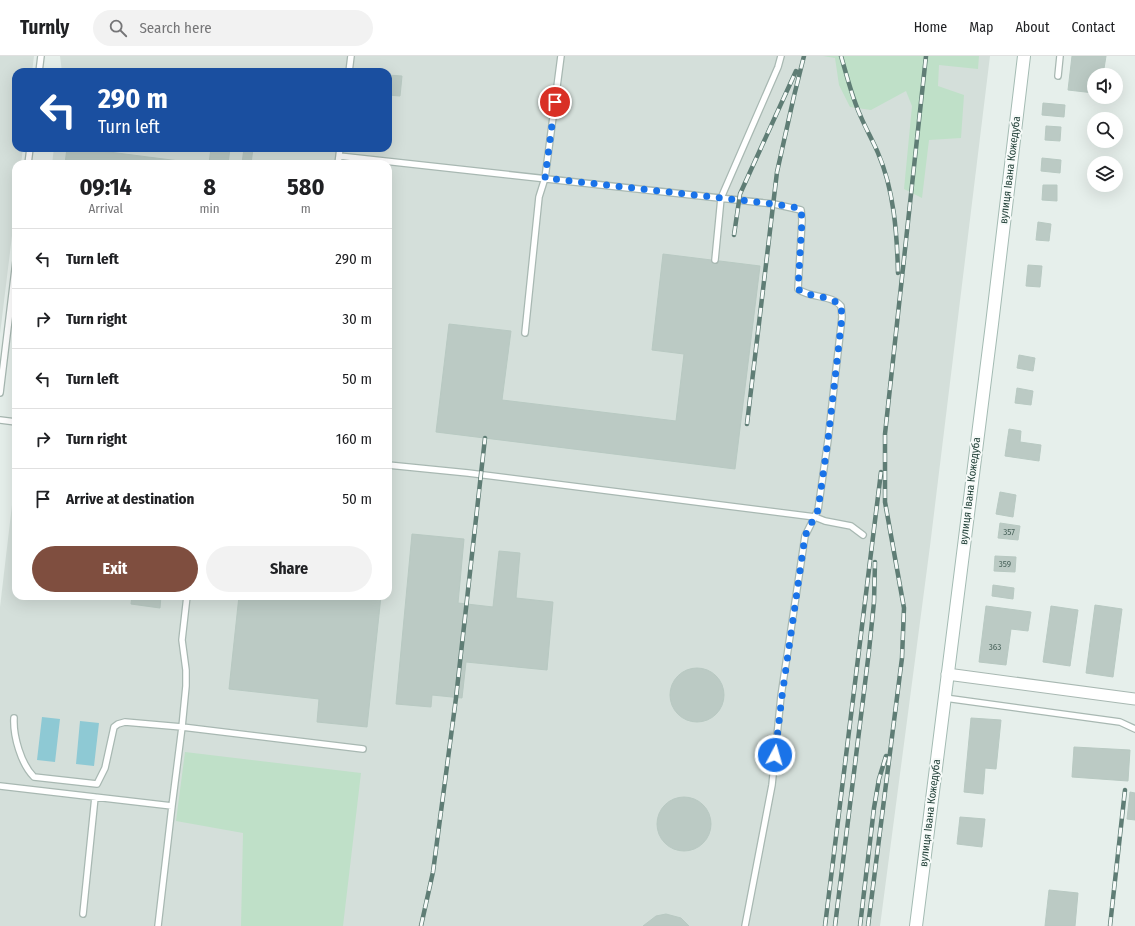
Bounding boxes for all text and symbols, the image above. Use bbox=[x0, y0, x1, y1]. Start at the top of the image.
search box bbox=[93, 10, 373, 46]
text: Turnly bbox=[20, 16, 69, 39]
icon: search bbox=[107, 17, 129, 39]
text: Search here bbox=[139, 19, 212, 37]
text: Home bbox=[914, 19, 947, 36]
text: Map bbox=[969, 19, 993, 36]
text: About bbox=[1015, 19, 1050, 36]
text: Contact bbox=[1072, 19, 1115, 36]
map controls bbox=[1087, 68, 1123, 192]
button: sound bbox=[1087, 68, 1123, 104]
text: 290 m bbox=[98, 82, 168, 115]
icon: left bbox=[32, 84, 84, 136]
pin bbox=[538, 85, 572, 119]
icon: arrive bbox=[544, 91, 566, 113]
button: search bbox=[1087, 112, 1123, 148]
street label: вулиця Івана Кожедуба bbox=[997, 115, 1023, 225]
text: Turn left bbox=[98, 116, 160, 138]
button: layers bbox=[1087, 156, 1123, 192]
text: 09:14 bbox=[79, 173, 132, 201]
text: 8 bbox=[203, 173, 216, 201]
text: 580 bbox=[287, 173, 325, 201]
text: Arrival bbox=[88, 201, 123, 216]
text: min bbox=[199, 201, 220, 216]
text: m bbox=[301, 201, 311, 216]
icon: left bbox=[32, 248, 54, 270]
text: Turn left bbox=[66, 250, 119, 268]
text: 290 m bbox=[335, 250, 372, 268]
icon: right bbox=[32, 308, 54, 330]
text: Turn right bbox=[66, 310, 127, 328]
text: 30 m bbox=[342, 310, 372, 328]
icon: left bbox=[32, 368, 54, 390]
text: Turn left bbox=[66, 370, 119, 388]
text: 50 m bbox=[342, 370, 372, 388]
icon: right bbox=[32, 428, 54, 450]
text: Turn right bbox=[66, 430, 127, 448]
text: 160 m bbox=[336, 430, 372, 448]
street label: вулиця Івана Кожедуба bbox=[957, 436, 983, 546]
icon: arrive bbox=[32, 488, 54, 510]
text: Arrive at destination bbox=[66, 490, 194, 508]
text: 50 m bbox=[342, 490, 372, 508]
house number: 357 bbox=[1003, 527, 1015, 537]
button: Exit bbox=[32, 546, 198, 592]
button: Share bbox=[206, 546, 372, 592]
house number: 359 bbox=[999, 559, 1011, 569]
house number: 363 bbox=[989, 642, 1001, 652]
position arrow bbox=[754, 734, 796, 776]
street label: вулиця Івана Кожедуба bbox=[917, 758, 943, 868]

